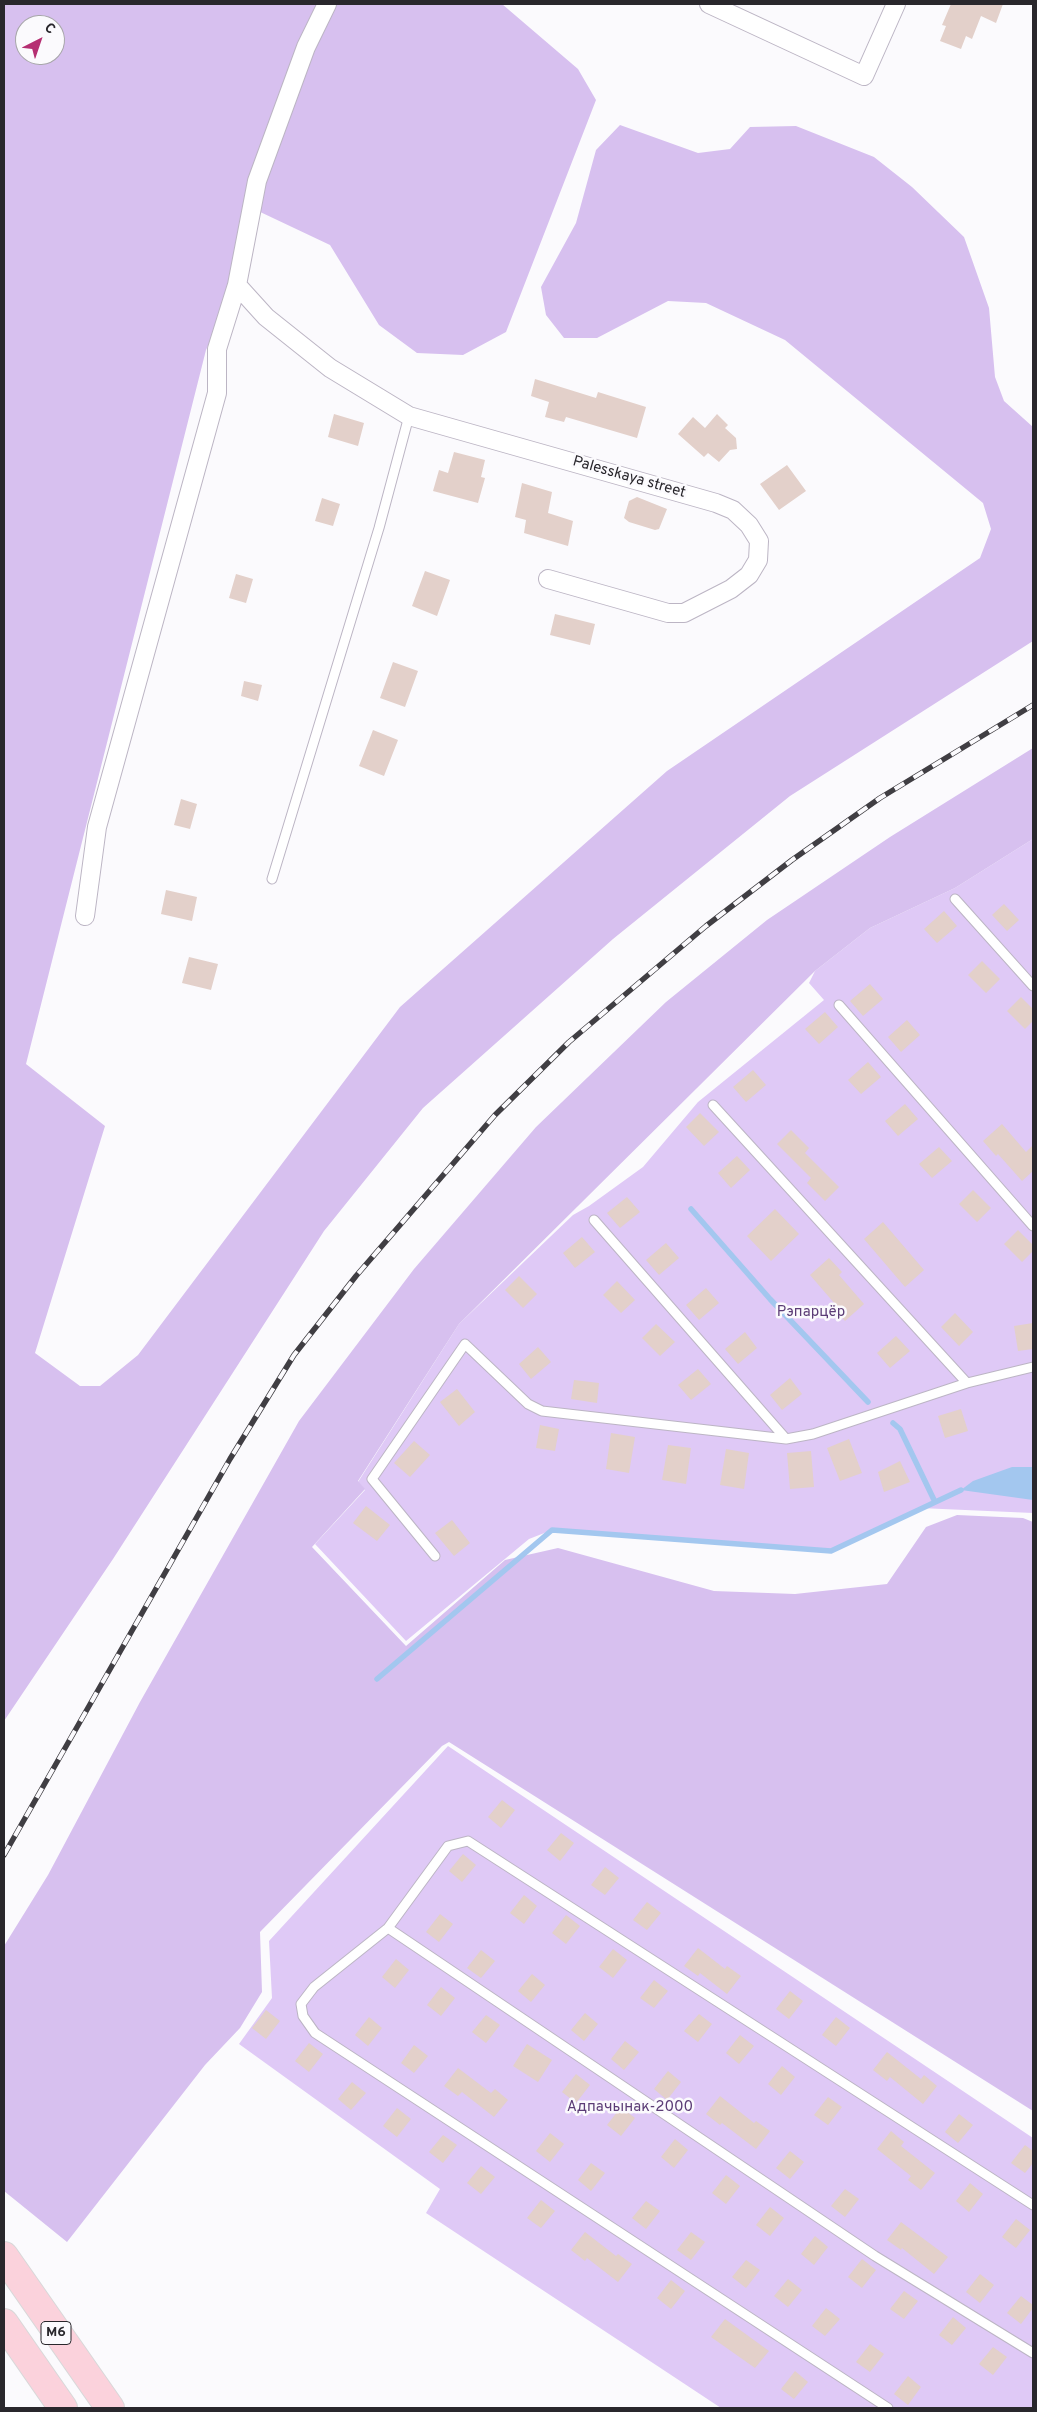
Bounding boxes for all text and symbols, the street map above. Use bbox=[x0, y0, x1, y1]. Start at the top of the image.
north arrow bbox=[15, 15, 65, 65]
text: С bbox=[41, 20, 58, 38]
street label: Palesskaya street bbox=[570, 453, 688, 503]
park label: Рэпарцёр bbox=[777, 1304, 845, 1322]
park label: Адпачынак-2000 bbox=[567, 2099, 693, 2117]
road number: М6 bbox=[41, 2322, 71, 2344]

